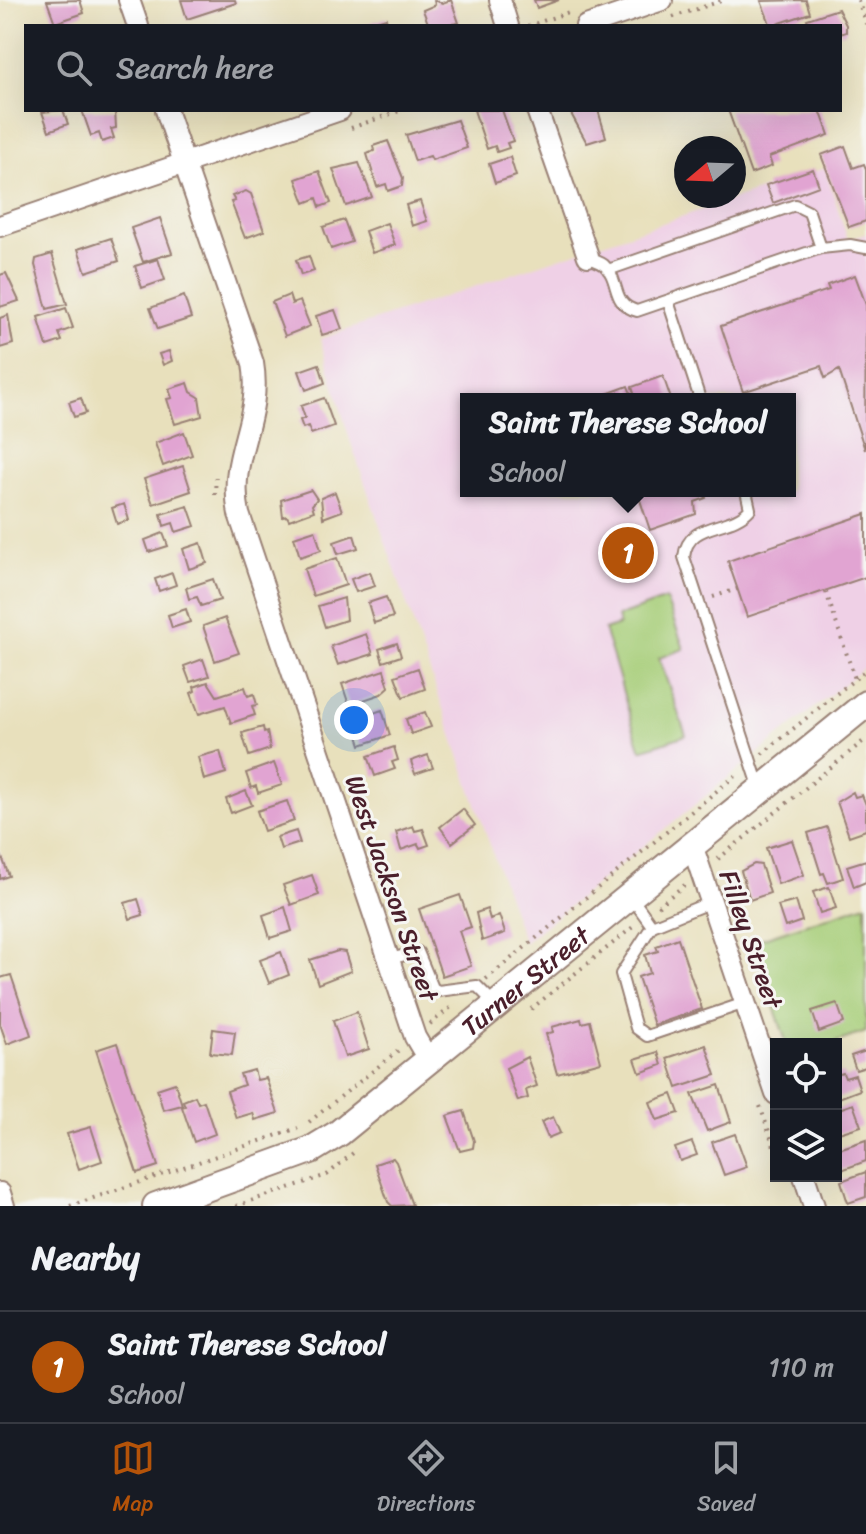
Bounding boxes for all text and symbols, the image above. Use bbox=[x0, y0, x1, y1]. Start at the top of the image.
search box bbox=[24, 24, 842, 112]
text: Search here bbox=[116, 41, 274, 95]
icon: search bbox=[52, 46, 96, 90]
north arrow bbox=[674, 136, 746, 208]
popup bbox=[460, 393, 796, 497]
text: Saint Therese School bbox=[489, 395, 767, 449]
text: School bbox=[489, 449, 566, 495]
pin: 1 bbox=[602, 523, 654, 583]
your location bbox=[334, 700, 374, 740]
street label: West Jackson Street bbox=[332, 769, 453, 1009]
street label: Filley Street bbox=[706, 863, 797, 1016]
street label: Turner Street bbox=[450, 913, 602, 1048]
map controls bbox=[770, 1038, 842, 1182]
button: locate bbox=[770, 1038, 842, 1110]
button: layers bbox=[770, 1110, 842, 1182]
text: Nearby bbox=[32, 1228, 140, 1288]
text: Saint Therese School bbox=[108, 1317, 386, 1371]
text: 1 bbox=[52, 1344, 64, 1390]
text: 110 m bbox=[769, 1344, 834, 1390]
text: School bbox=[108, 1371, 185, 1417]
tab: Map bbox=[111, 1436, 155, 1523]
tab: Directions bbox=[377, 1436, 475, 1523]
tab: Saved bbox=[697, 1436, 755, 1523]

